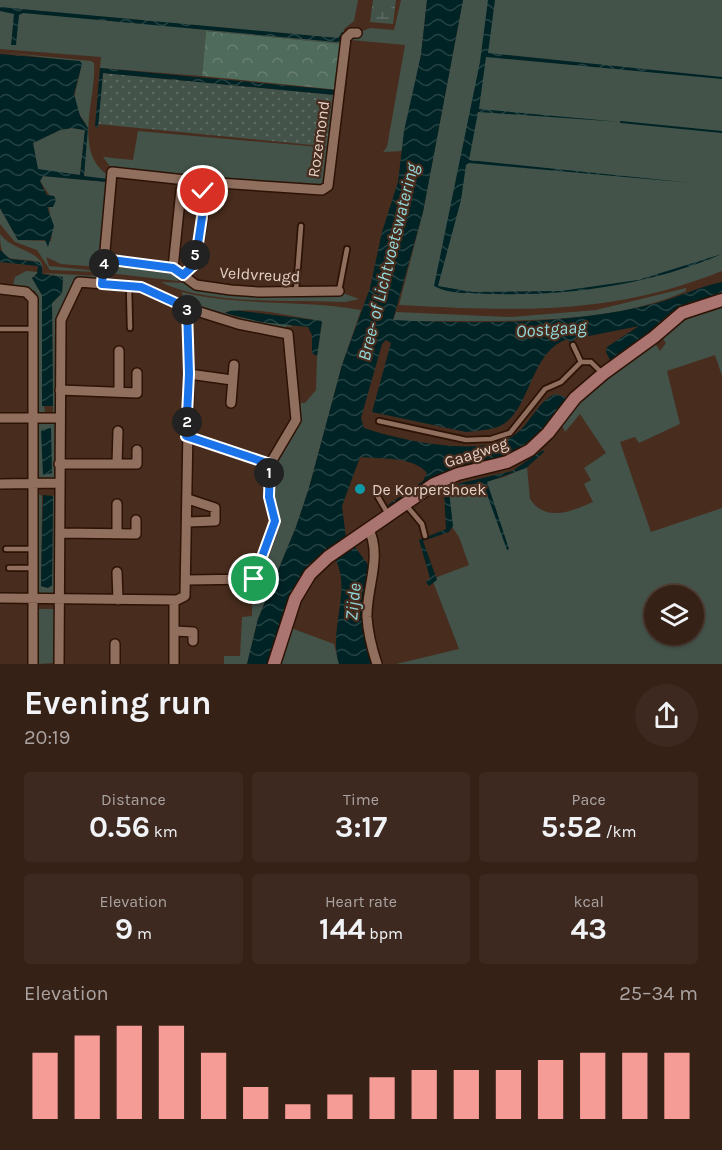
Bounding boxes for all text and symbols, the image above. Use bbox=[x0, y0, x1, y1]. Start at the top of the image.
street label: Rozemond bbox=[304, 100, 333, 179]
water label: Bree- of Lichtvoetswatering bbox=[353, 160, 423, 363]
pin bbox=[177, 165, 228, 216]
icon: check bbox=[186, 174, 219, 207]
pin: 5 bbox=[180, 240, 210, 270]
text: 5 bbox=[190, 245, 200, 264]
pin: 4 bbox=[89, 249, 119, 279]
text: 4 bbox=[99, 254, 109, 273]
street label: Veldvreugd bbox=[219, 263, 301, 286]
pin: 3 bbox=[172, 295, 202, 325]
text: 3 bbox=[182, 300, 192, 319]
water label: Oostgaag bbox=[515, 316, 588, 342]
pin: 2 bbox=[172, 407, 202, 437]
text: 2 bbox=[182, 412, 192, 431]
street label: Gaagweg bbox=[442, 433, 510, 472]
pin: 1 bbox=[254, 458, 284, 488]
text: 1 bbox=[266, 463, 272, 482]
place label: De Korpershoek bbox=[372, 480, 486, 499]
marker: De Korpershoek bbox=[353, 482, 367, 496]
pin bbox=[228, 553, 279, 604]
icon: arrive bbox=[237, 562, 270, 595]
water label: Zijde bbox=[340, 582, 366, 622]
map controls bbox=[644, 585, 704, 645]
button: layers bbox=[644, 585, 704, 645]
text: Evening run bbox=[24, 684, 212, 722]
button: share bbox=[635, 684, 698, 747]
text: 20:19 bbox=[24, 726, 70, 749]
text: Distance bbox=[101, 790, 166, 809]
text: Time bbox=[343, 790, 379, 809]
text: Pace bbox=[572, 790, 606, 809]
text: 0.56 bbox=[89, 809, 150, 845]
text: 3:17 bbox=[335, 809, 387, 845]
text: 5:52 bbox=[541, 809, 602, 845]
text: km bbox=[150, 822, 178, 841]
text: /km bbox=[602, 822, 637, 841]
text: Elevation bbox=[99, 892, 167, 911]
text: Heart rate bbox=[325, 892, 397, 911]
text: kcal bbox=[573, 892, 604, 911]
text: 9 bbox=[115, 911, 133, 947]
text: 144 bbox=[319, 911, 365, 947]
text: 43 bbox=[570, 911, 607, 947]
text: m bbox=[133, 924, 152, 943]
text: bpm bbox=[365, 924, 403, 943]
text: Elevation bbox=[24, 982, 109, 1005]
text: 25–34 m bbox=[619, 982, 698, 1005]

